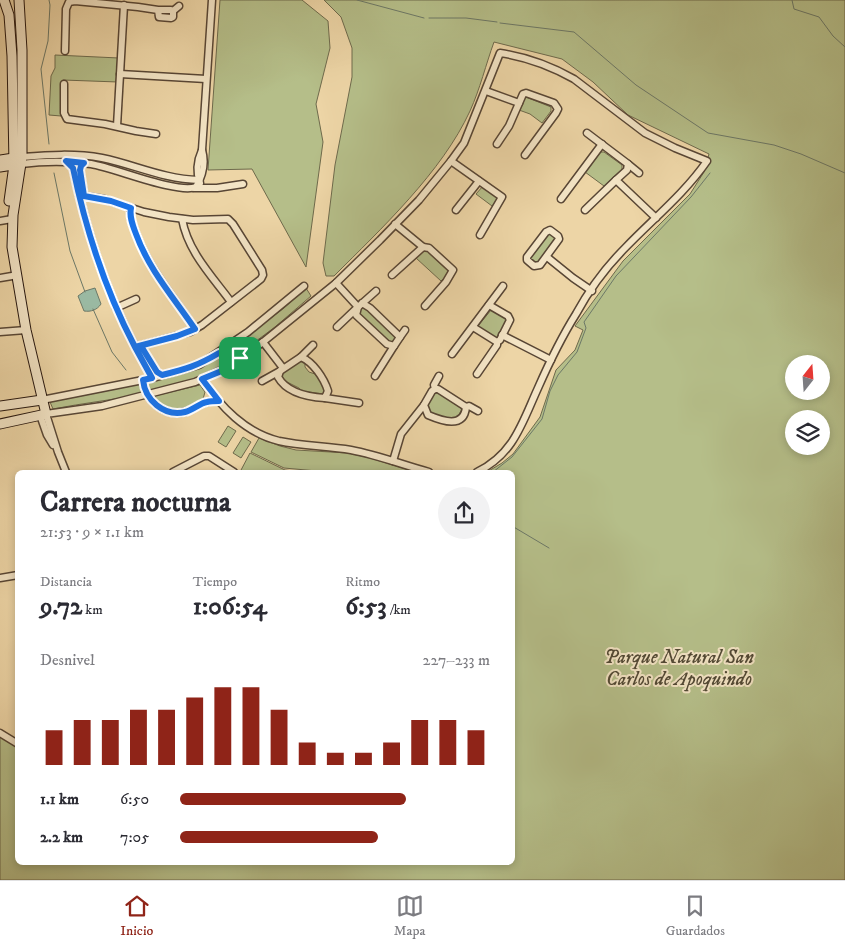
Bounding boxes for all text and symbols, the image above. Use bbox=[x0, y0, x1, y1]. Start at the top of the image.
pin bbox=[219, 337, 261, 379]
icon: arrive bbox=[226, 344, 254, 372]
north arrow bbox=[785, 355, 830, 400]
map controls bbox=[785, 355, 830, 455]
button: layers bbox=[785, 410, 830, 455]
text: Carrera nocturna bbox=[40, 485, 231, 520]
button: share bbox=[438, 487, 490, 539]
text: 21:53 · 9 × 1.1 km bbox=[40, 522, 144, 542]
text: Distancia bbox=[40, 573, 92, 591]
text: Tiempo bbox=[193, 573, 237, 591]
text: Ritmo bbox=[345, 573, 380, 591]
text: 9.72 bbox=[40, 591, 82, 622]
text: 1:06:54 bbox=[193, 591, 267, 622]
text: 6:53 bbox=[345, 591, 387, 622]
text: km bbox=[82, 601, 103, 619]
text: /km bbox=[387, 601, 411, 619]
park label: Parque Natural San Carlos de Apoquindo bbox=[604, 646, 754, 692]
text: Desnivel bbox=[40, 650, 95, 670]
text: 227–233 m bbox=[423, 650, 490, 670]
text: 1.1 km bbox=[40, 789, 79, 809]
text: 6:50 bbox=[120, 789, 149, 809]
text: 2.2 km bbox=[40, 827, 83, 847]
text: 7:05 bbox=[120, 827, 149, 847]
tab: Inicio bbox=[120, 892, 153, 940]
tab: Mapa bbox=[394, 892, 425, 940]
tab: Guardados bbox=[666, 892, 725, 940]

